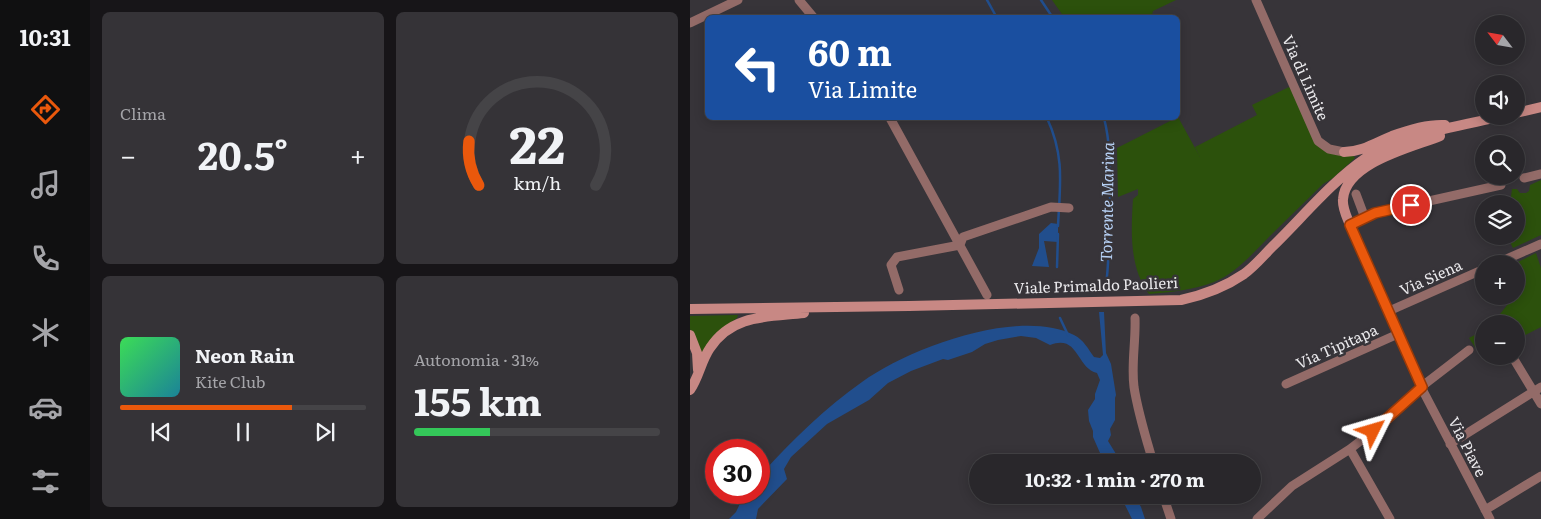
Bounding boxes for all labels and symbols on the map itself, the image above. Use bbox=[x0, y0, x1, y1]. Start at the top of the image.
north arrow bbox=[1475, 15, 1525, 65]
street label: Via di Limite bbox=[1277, 31, 1336, 124]
water label: Torrente Marina bbox=[1093, 141, 1119, 262]
pin bbox=[1390, 184, 1432, 226]
street label: Via Siena bbox=[1395, 252, 1466, 301]
street label: Viale Primaldo Paolieri bbox=[1013, 270, 1178, 299]
street label: Via Tipitapa bbox=[1292, 317, 1382, 374]
position arrow bbox=[1346, 404, 1398, 456]
street label: Via Piave bbox=[1443, 412, 1493, 481]
speed limit sign: 30 bbox=[705, 439, 770, 504]

